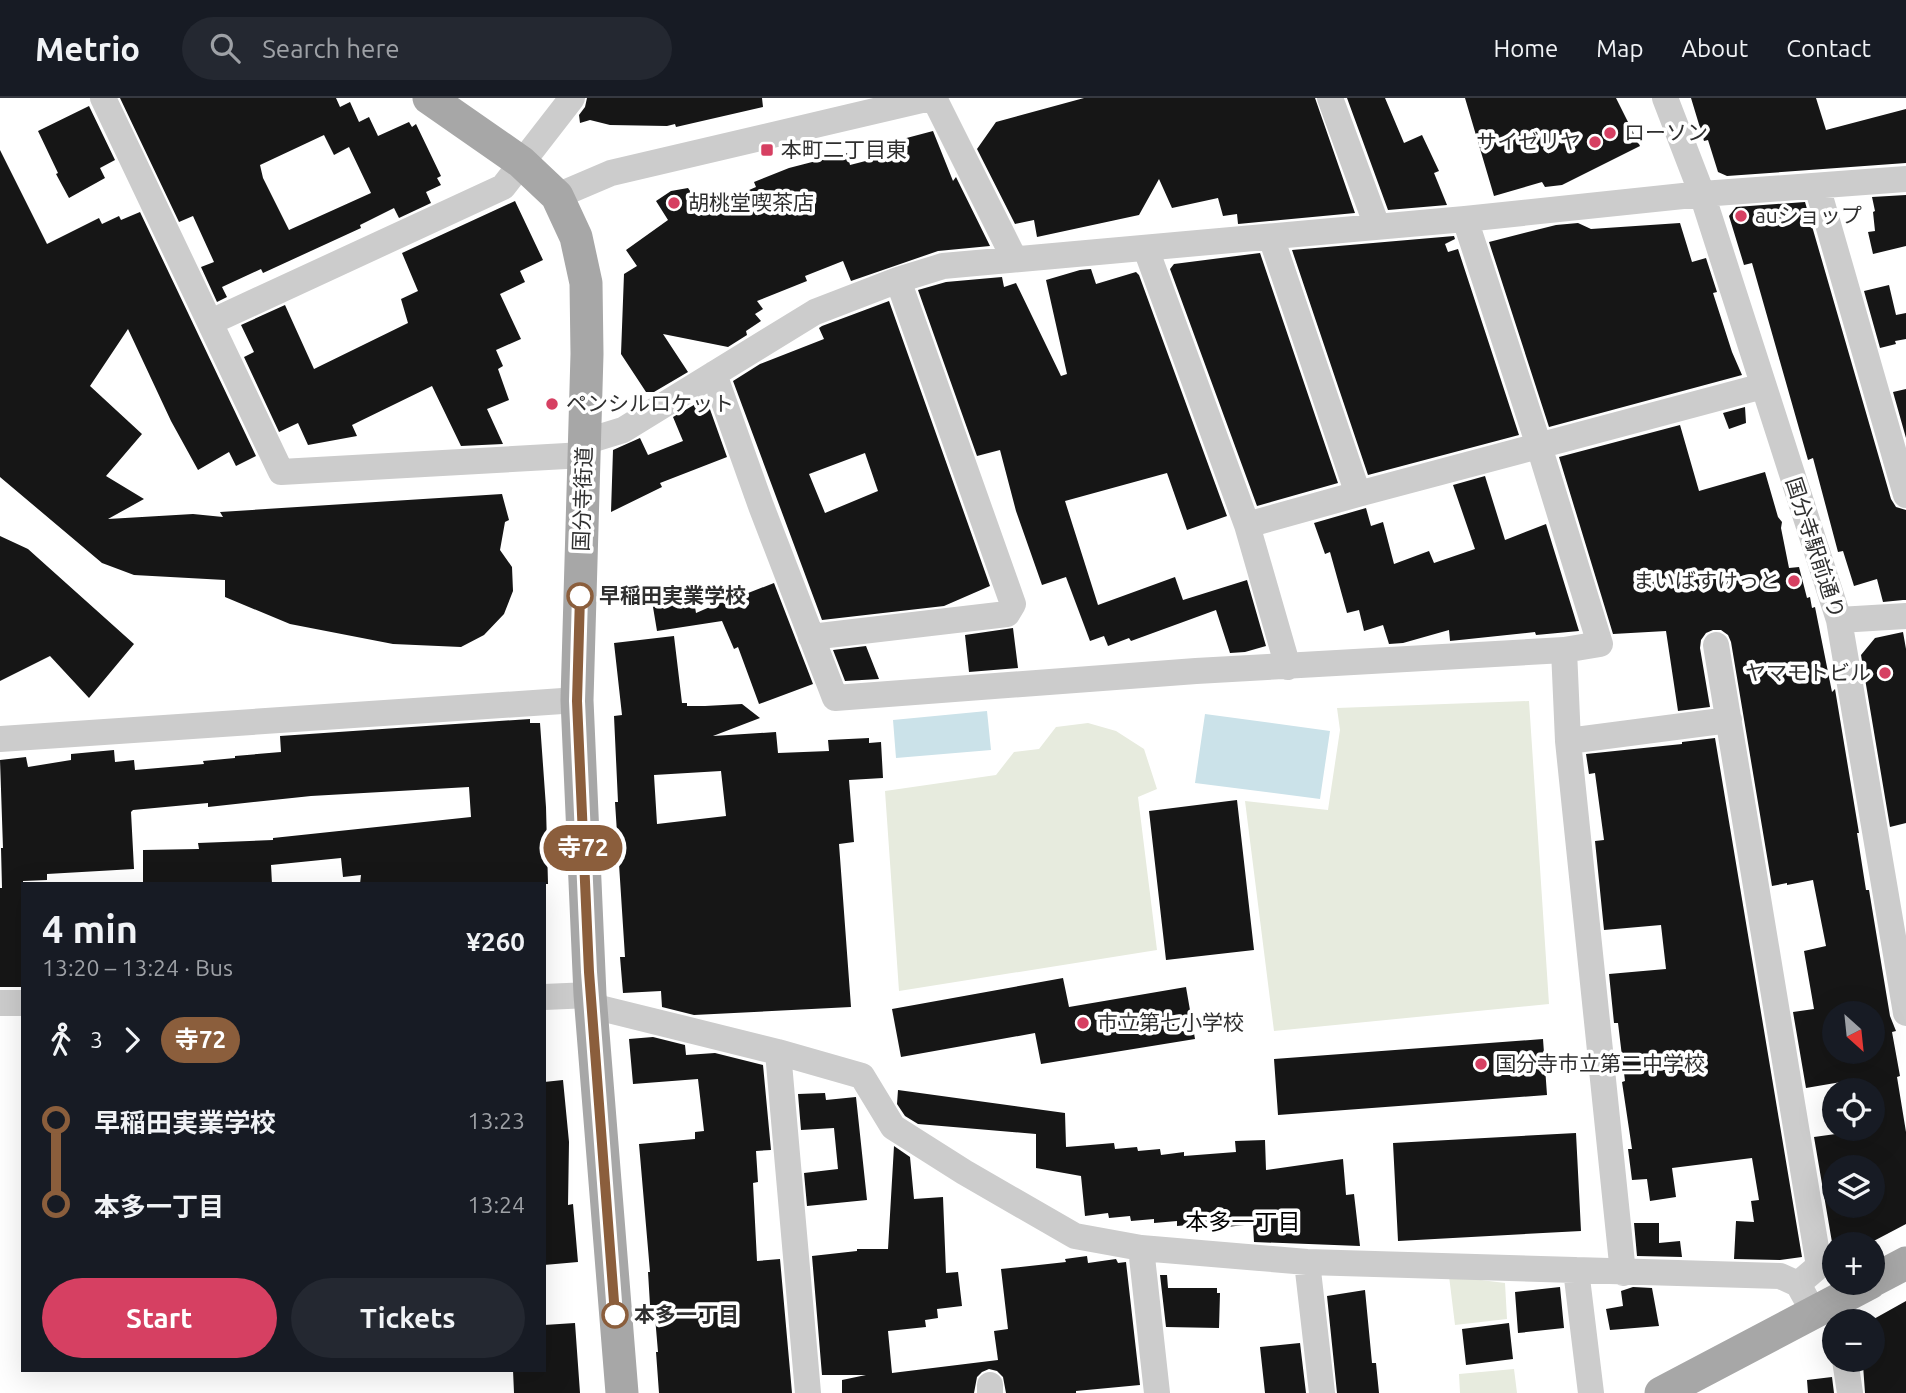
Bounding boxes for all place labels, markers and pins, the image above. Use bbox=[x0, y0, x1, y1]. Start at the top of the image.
place label: ローソン bbox=[1624, 120, 1708, 144]
marker: ローソン bbox=[1602, 125, 1618, 141]
place label: サイゼリヤ bbox=[1476, 129, 1581, 153]
marker: サイゼリヤ bbox=[1587, 134, 1603, 150]
place label: 本町二丁目東 bbox=[781, 137, 907, 161]
marker: 本町二丁目東 bbox=[759, 142, 775, 158]
place label: 胡桃堂喫茶店 bbox=[688, 190, 814, 214]
marker: 胡桃堂喫茶店 bbox=[666, 195, 682, 211]
place label: auショップ bbox=[1755, 203, 1862, 227]
marker: auショップ bbox=[1733, 208, 1749, 224]
place label: ペンシルロケット bbox=[566, 391, 734, 415]
marker: ペンシルロケット bbox=[544, 396, 560, 412]
place label: まいばすけっと bbox=[1633, 568, 1780, 592]
marker: まいばすけっと bbox=[1786, 573, 1802, 589]
marker: 早稲田実業学校 bbox=[567, 583, 593, 609]
place label: 早稲田実業学校 bbox=[599, 583, 746, 607]
place label: ヤマモトビル bbox=[1745, 660, 1871, 684]
marker: ヤマモトビル bbox=[1877, 665, 1893, 681]
place label: 市立第七小学校 bbox=[1097, 1010, 1244, 1034]
marker: 市立第七小学校 bbox=[1075, 1015, 1091, 1031]
place label: 国分寺市立第二中学校 bbox=[1495, 1051, 1705, 1075]
marker: 国分寺市立第二中学校 bbox=[1473, 1056, 1489, 1072]
marker: 本多一丁目 bbox=[602, 1302, 628, 1328]
place label: 本多一丁目 bbox=[634, 1302, 739, 1326]

